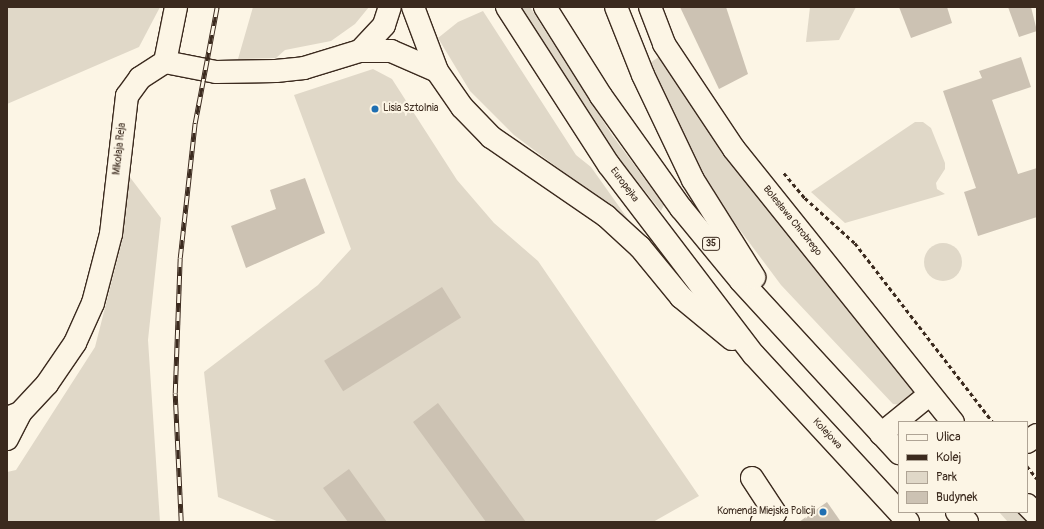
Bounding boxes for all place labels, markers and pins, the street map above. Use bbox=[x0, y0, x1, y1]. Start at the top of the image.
place label: Lisia Sztolnia bbox=[383, 103, 438, 115]
marker: Lisia Sztolnia bbox=[370, 104, 380, 114]
place label: Komenda Miejska Policji bbox=[717, 506, 815, 518]
marker: Komenda Miejska Policji bbox=[818, 507, 828, 517]

